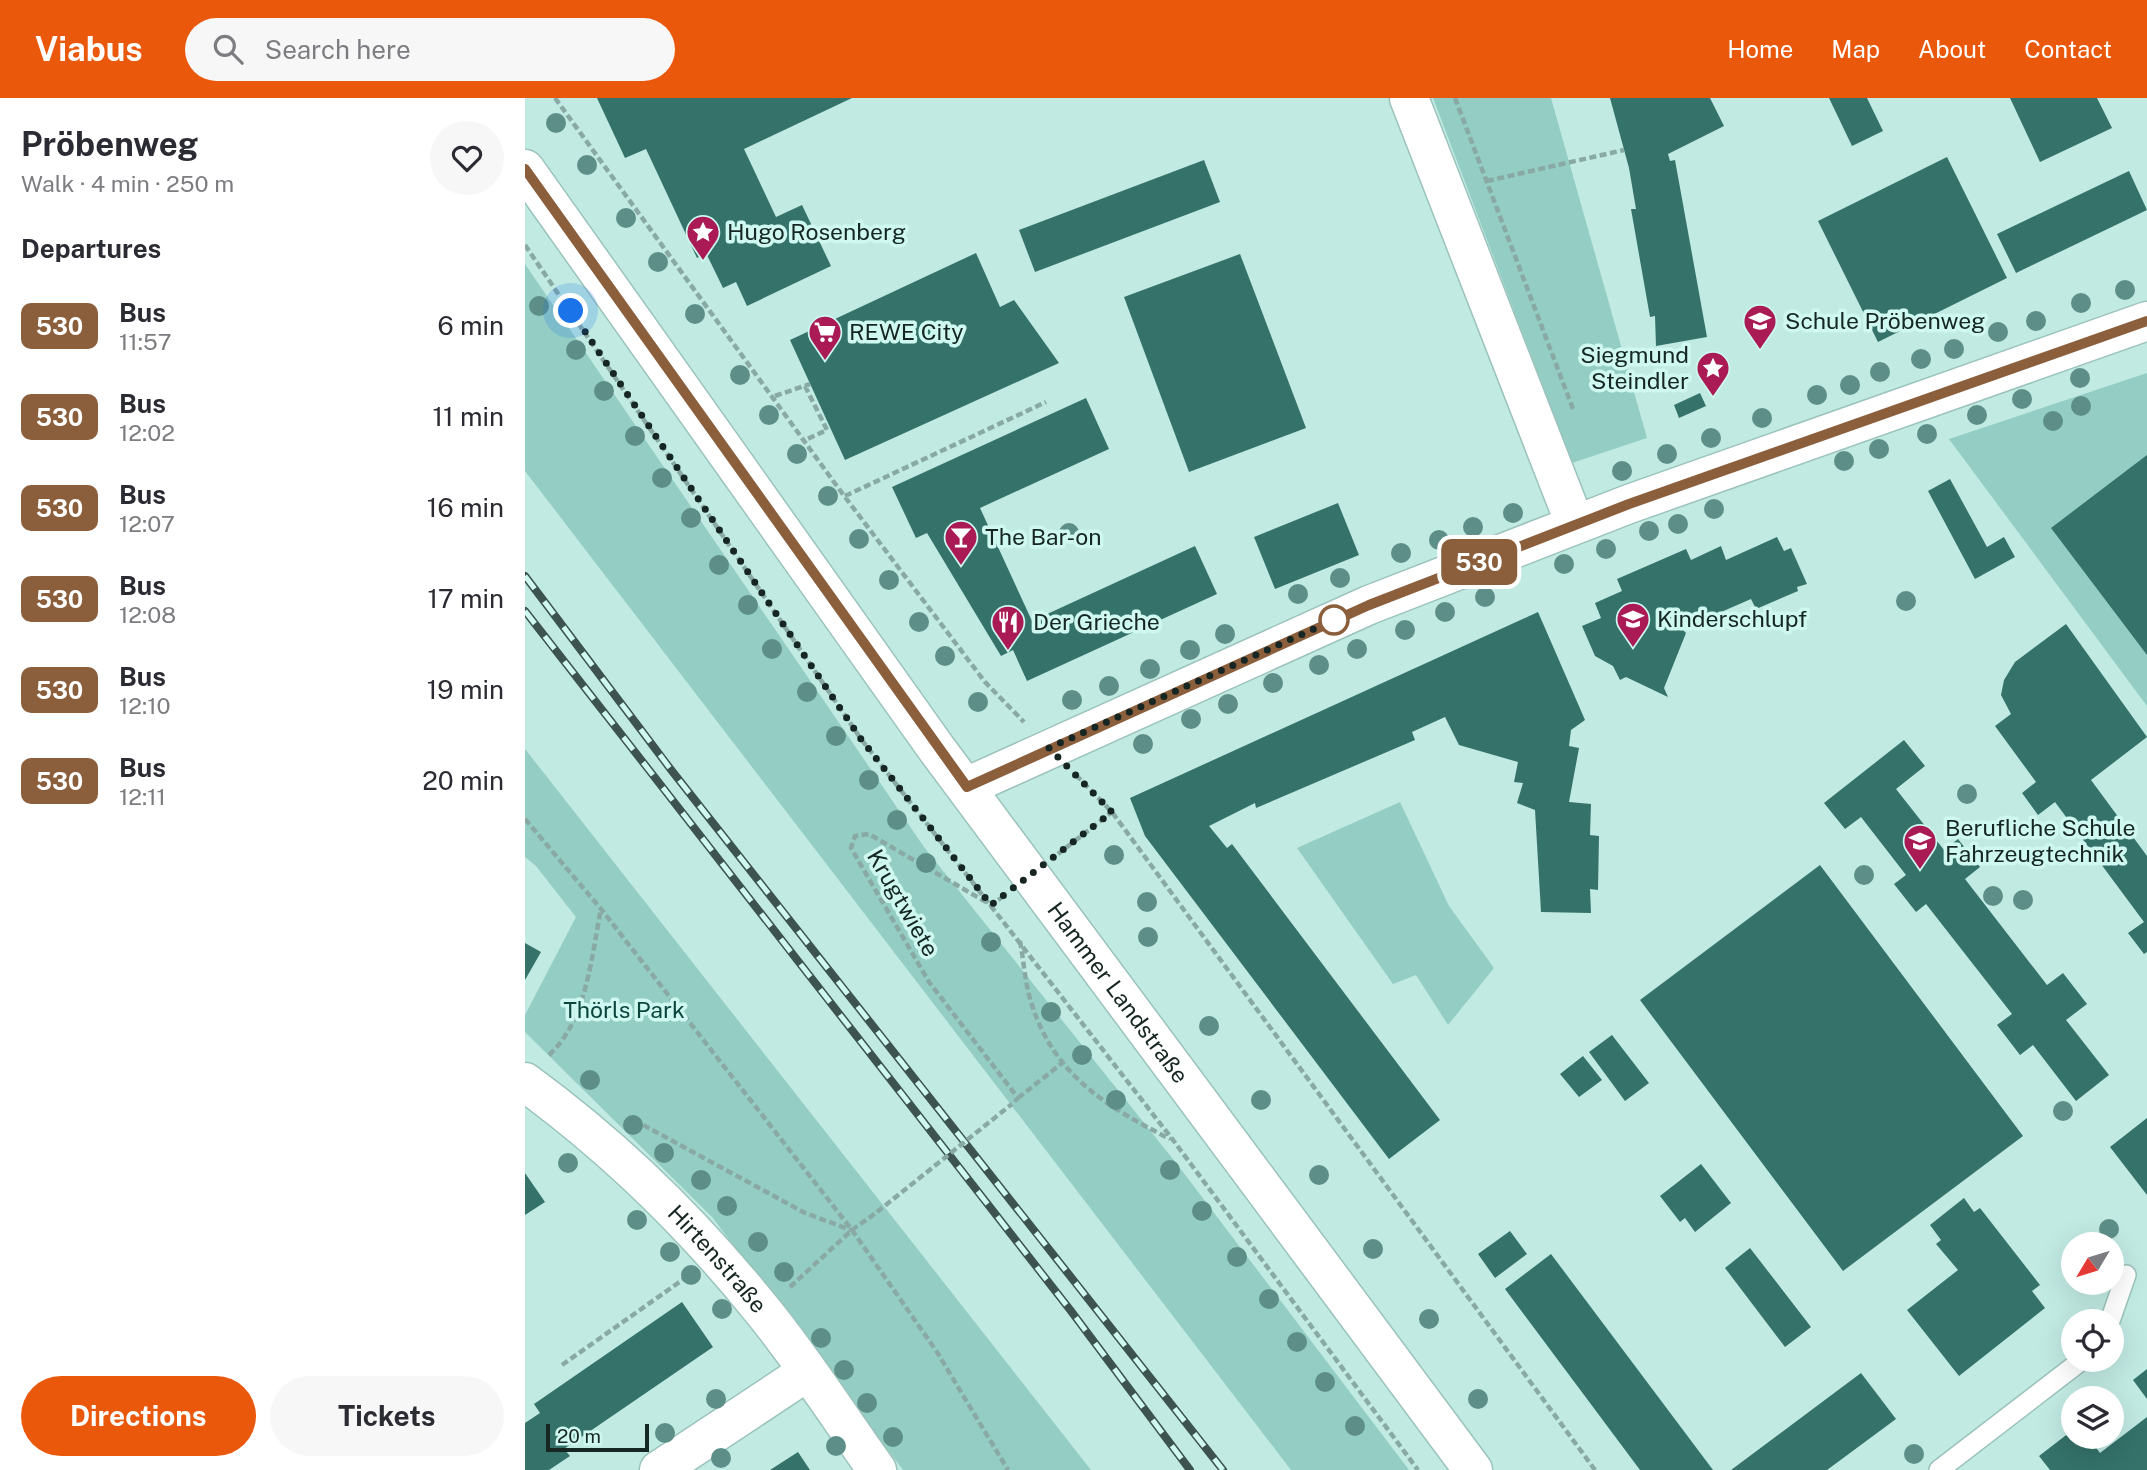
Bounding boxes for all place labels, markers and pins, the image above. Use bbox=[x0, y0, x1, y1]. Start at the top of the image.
place icon: Hugo Rosenberg bbox=[684, 213, 722, 262]
place label: Hugo Rosenberg bbox=[727, 218, 906, 245]
school or university icon: Schule Pröbenweg bbox=[1741, 302, 1779, 351]
place label: Schule Pröbenweg bbox=[1785, 307, 1985, 334]
supermarket icon: REWE City bbox=[806, 313, 844, 362]
place label: REWE City bbox=[849, 318, 963, 345]
place label: Siegmund Steindler bbox=[1580, 341, 1689, 394]
place icon: Siegmund Steindler bbox=[1694, 349, 1732, 398]
bar icon: The Bar-on bbox=[942, 518, 980, 567]
place label: The Bar-on bbox=[985, 523, 1102, 550]
school or university icon: Kinderschlupf bbox=[1614, 600, 1652, 649]
restaurant icon: Der Grieche bbox=[989, 603, 1027, 652]
unlabelled marker bbox=[1319, 605, 1349, 635]
place label: Kinderschlupf bbox=[1657, 605, 1807, 632]
place label: Der Grieche bbox=[1033, 608, 1160, 635]
place label: Berufliche Schule Fahrzeugtechnik bbox=[1945, 814, 2136, 867]
school or university icon: Berufliche Schule Fahrzeugtechnik bbox=[1901, 822, 1939, 871]

